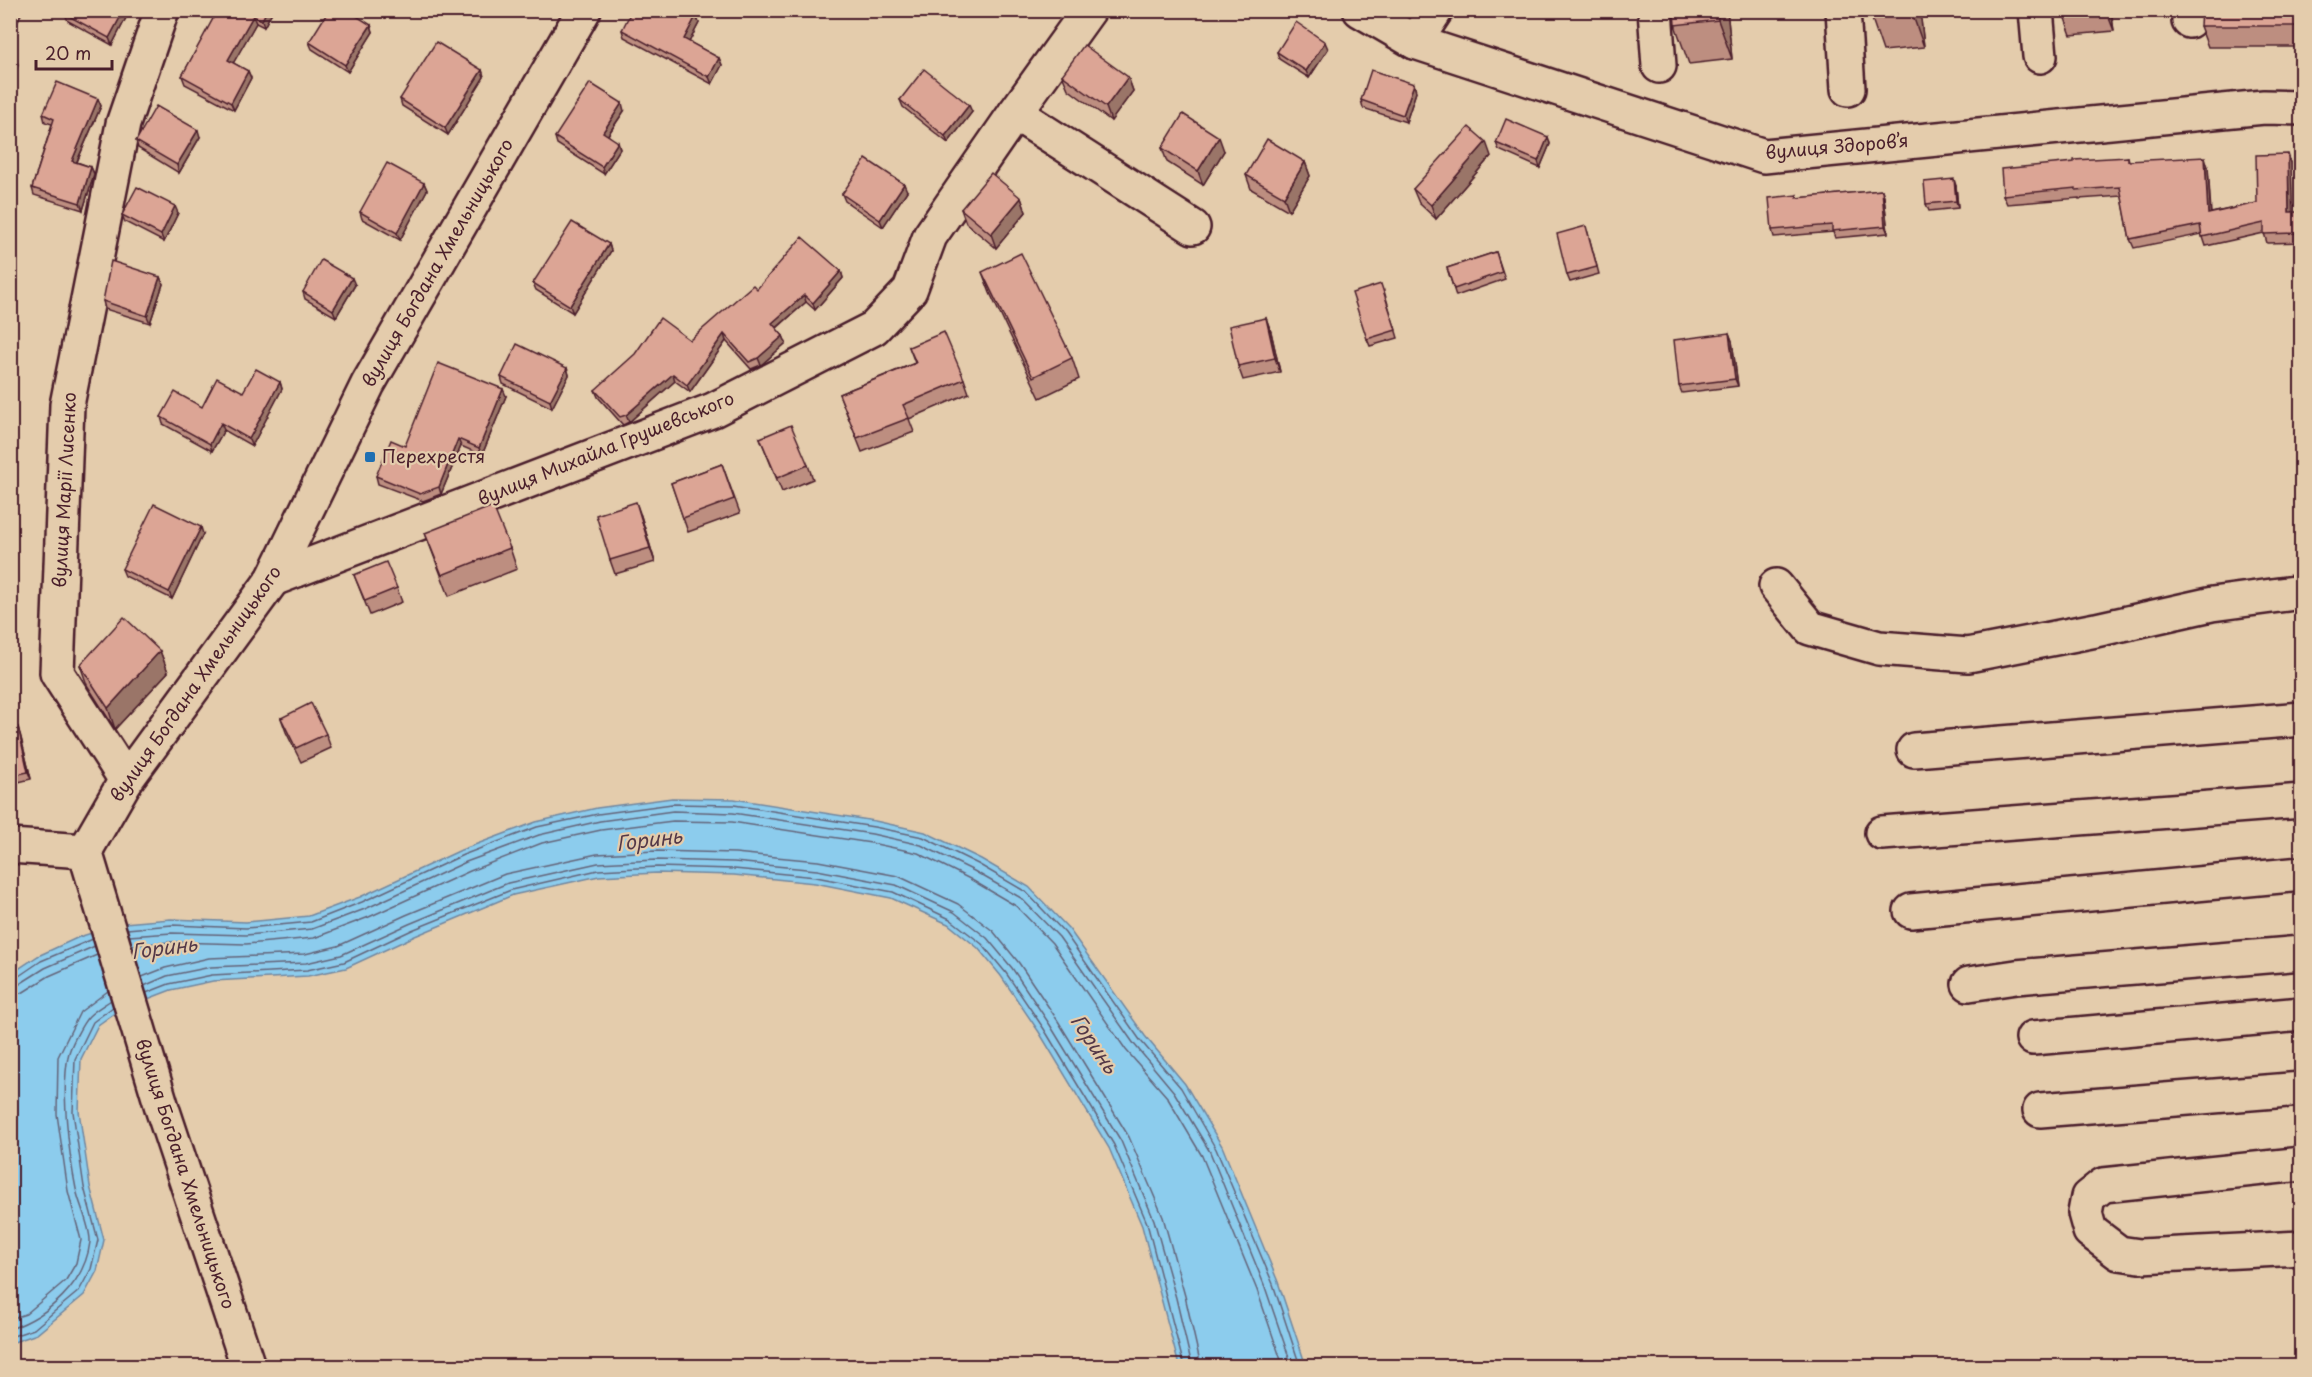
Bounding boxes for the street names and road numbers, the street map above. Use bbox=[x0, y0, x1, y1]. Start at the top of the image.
street label: вулиця Здоровʼя bbox=[1764, 126, 1909, 165]
street label: вулиця Богдана Хмельницького bbox=[354, 133, 519, 392]
street label: вулиця Михайла Грушевського bbox=[473, 384, 738, 512]
street label: вулиця Марії Лисенко bbox=[45, 391, 82, 588]
street label: вулиця Богдана Хмельницького bbox=[103, 559, 287, 807]
street label: вулиця Богдана Хмельницького bbox=[130, 1035, 243, 1312]

